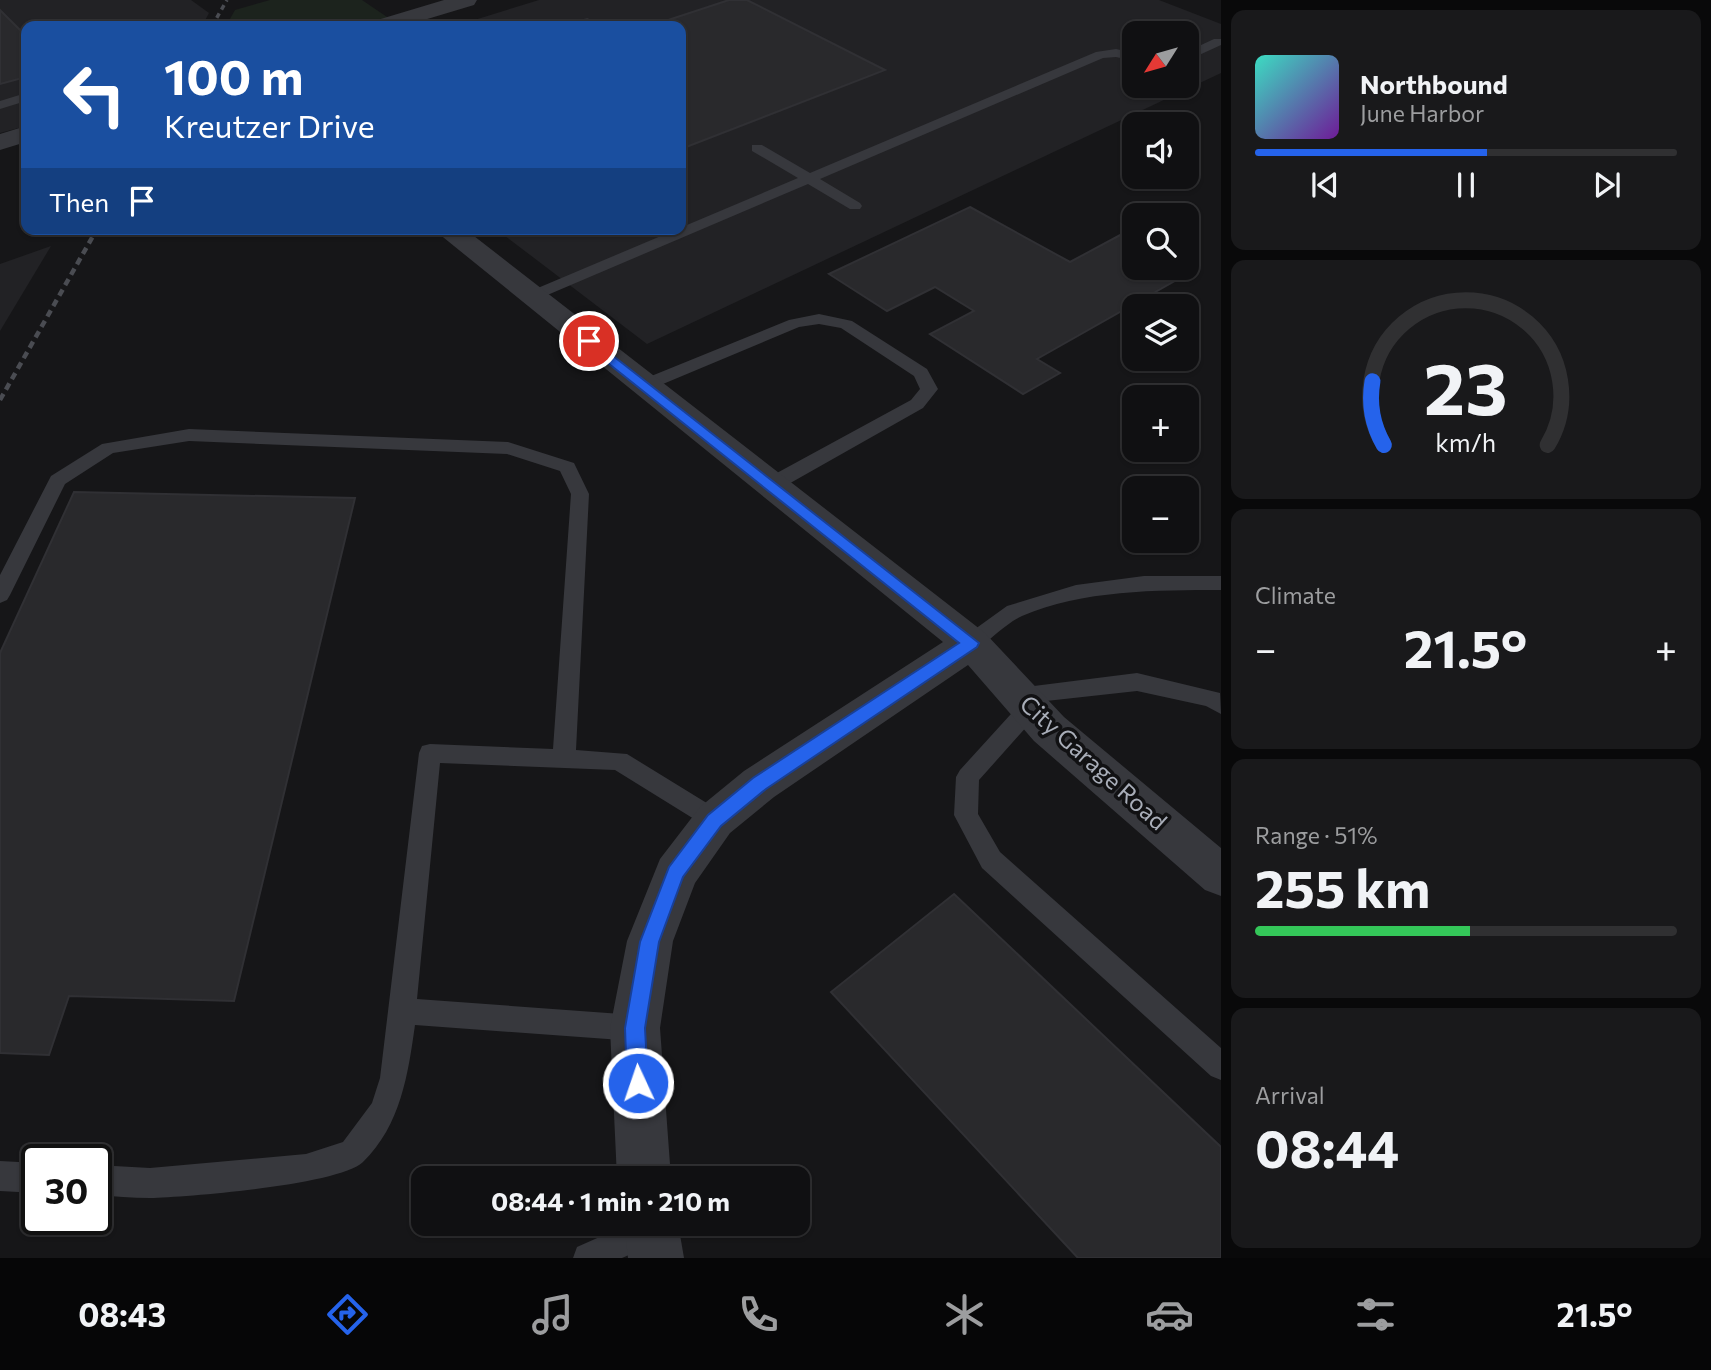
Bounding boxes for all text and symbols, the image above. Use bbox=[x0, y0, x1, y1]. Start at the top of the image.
north arrow bbox=[1122, 21, 1199, 98]
map controls bbox=[1122, 21, 1199, 553]
text: 100 m bbox=[164, 45, 303, 105]
icon: left bbox=[49, 49, 140, 140]
text: Northbound bbox=[1360, 68, 1508, 99]
text: June Harbor bbox=[1360, 99, 1484, 127]
text: Kreutzer Drive bbox=[164, 105, 375, 145]
button: sound bbox=[1122, 112, 1199, 189]
icon: previous bbox=[1306, 166, 1344, 204]
icon: pause bbox=[1447, 166, 1485, 204]
icon: next bbox=[1588, 166, 1626, 204]
icon: arrive bbox=[123, 182, 161, 220]
text: Then bbox=[49, 186, 109, 217]
button: search bbox=[1122, 203, 1199, 280]
button: layers bbox=[1122, 294, 1199, 371]
pin bbox=[559, 311, 619, 371]
icon: arrive bbox=[570, 322, 608, 360]
text: 23 bbox=[1424, 342, 1508, 431]
button: + bbox=[1122, 385, 1199, 462]
text: km/h bbox=[1436, 427, 1496, 457]
button: − bbox=[1122, 476, 1199, 553]
text: Climate bbox=[1255, 581, 1336, 609]
text: 21.5° bbox=[1404, 615, 1527, 679]
text: − bbox=[1255, 624, 1277, 671]
text: + bbox=[1655, 624, 1677, 671]
street label: City Garage Road bbox=[1015, 688, 1173, 835]
text: Range · 51% bbox=[1255, 821, 1377, 849]
text: 255 km bbox=[1255, 855, 1430, 919]
position arrow bbox=[601, 1046, 675, 1120]
text: Arrival bbox=[1255, 1081, 1325, 1109]
text: 08:44 bbox=[1255, 1115, 1399, 1179]
speed limit sign: 30 bbox=[21, 1144, 112, 1235]
text: 08:44 · 1 min · 210 m bbox=[491, 1185, 730, 1216]
icon: directions bbox=[323, 1290, 372, 1339]
icon: music bbox=[528, 1290, 577, 1339]
icon: phone bbox=[734, 1290, 783, 1339]
icon: climate bbox=[940, 1290, 989, 1339]
icon: car bbox=[1145, 1290, 1194, 1339]
icon: filters bbox=[1351, 1290, 1400, 1339]
text: 08:43 bbox=[78, 1294, 166, 1334]
text: 21.5° bbox=[1557, 1294, 1633, 1334]

